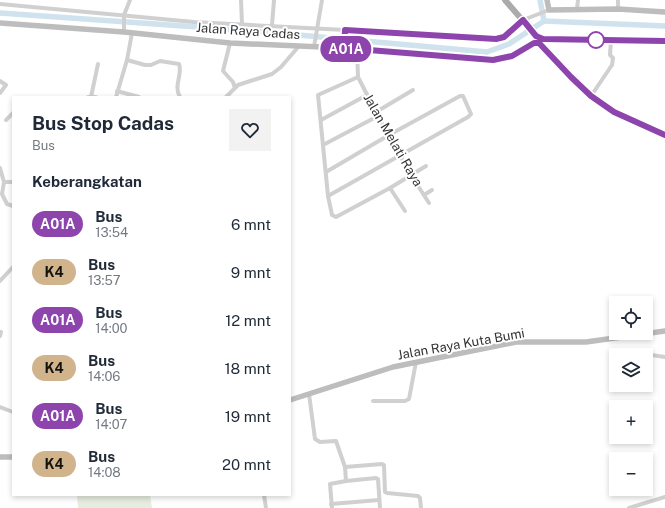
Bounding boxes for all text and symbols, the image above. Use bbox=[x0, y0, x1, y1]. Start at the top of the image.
street label: Jalan Raya Cadas bbox=[195, 20, 301, 42]
unlabelled marker bbox=[587, 31, 605, 49]
line badge: A01A bbox=[318, 36, 374, 62]
text: A01A bbox=[328, 41, 364, 57]
street label: Jalan Melati Raya bbox=[360, 91, 426, 189]
button: heart bbox=[229, 109, 271, 151]
text: Bus Stop Cadas bbox=[32, 112, 174, 134]
text: Bus bbox=[32, 138, 55, 153]
text: Keberangkatan bbox=[32, 173, 142, 190]
text: Bus bbox=[95, 208, 122, 225]
text: A01A bbox=[40, 216, 75, 232]
text: 6 mnt bbox=[231, 216, 271, 233]
text: 13:54 bbox=[95, 225, 128, 240]
text: Bus bbox=[88, 256, 115, 273]
text: K4 bbox=[44, 264, 64, 280]
text: 9 mnt bbox=[231, 264, 271, 281]
text: 13:57 bbox=[88, 273, 121, 288]
map controls bbox=[609, 296, 653, 496]
button: locate bbox=[609, 296, 653, 340]
text: Bus bbox=[95, 304, 122, 321]
text: A01A bbox=[40, 312, 75, 328]
text: 12 mnt bbox=[225, 312, 271, 329]
text: 14:00 bbox=[95, 321, 128, 336]
street label: Jalan Raya Kuta Bumi bbox=[396, 325, 526, 363]
button: layers bbox=[609, 348, 653, 392]
text: Bus bbox=[88, 352, 115, 369]
text: K4 bbox=[44, 360, 64, 376]
text: 18 mnt bbox=[224, 360, 271, 377]
text: 14:06 bbox=[88, 369, 120, 384]
text: Bus bbox=[95, 400, 122, 417]
button: + bbox=[609, 400, 653, 444]
text: A01A bbox=[40, 408, 75, 424]
text: 19 mnt bbox=[225, 408, 271, 425]
text: 14:07 bbox=[95, 417, 127, 432]
text: Bus bbox=[88, 448, 115, 465]
button: − bbox=[609, 452, 653, 496]
text: K4 bbox=[44, 456, 64, 472]
text: 20 mnt bbox=[222, 456, 271, 473]
text: 14:08 bbox=[88, 465, 121, 480]

